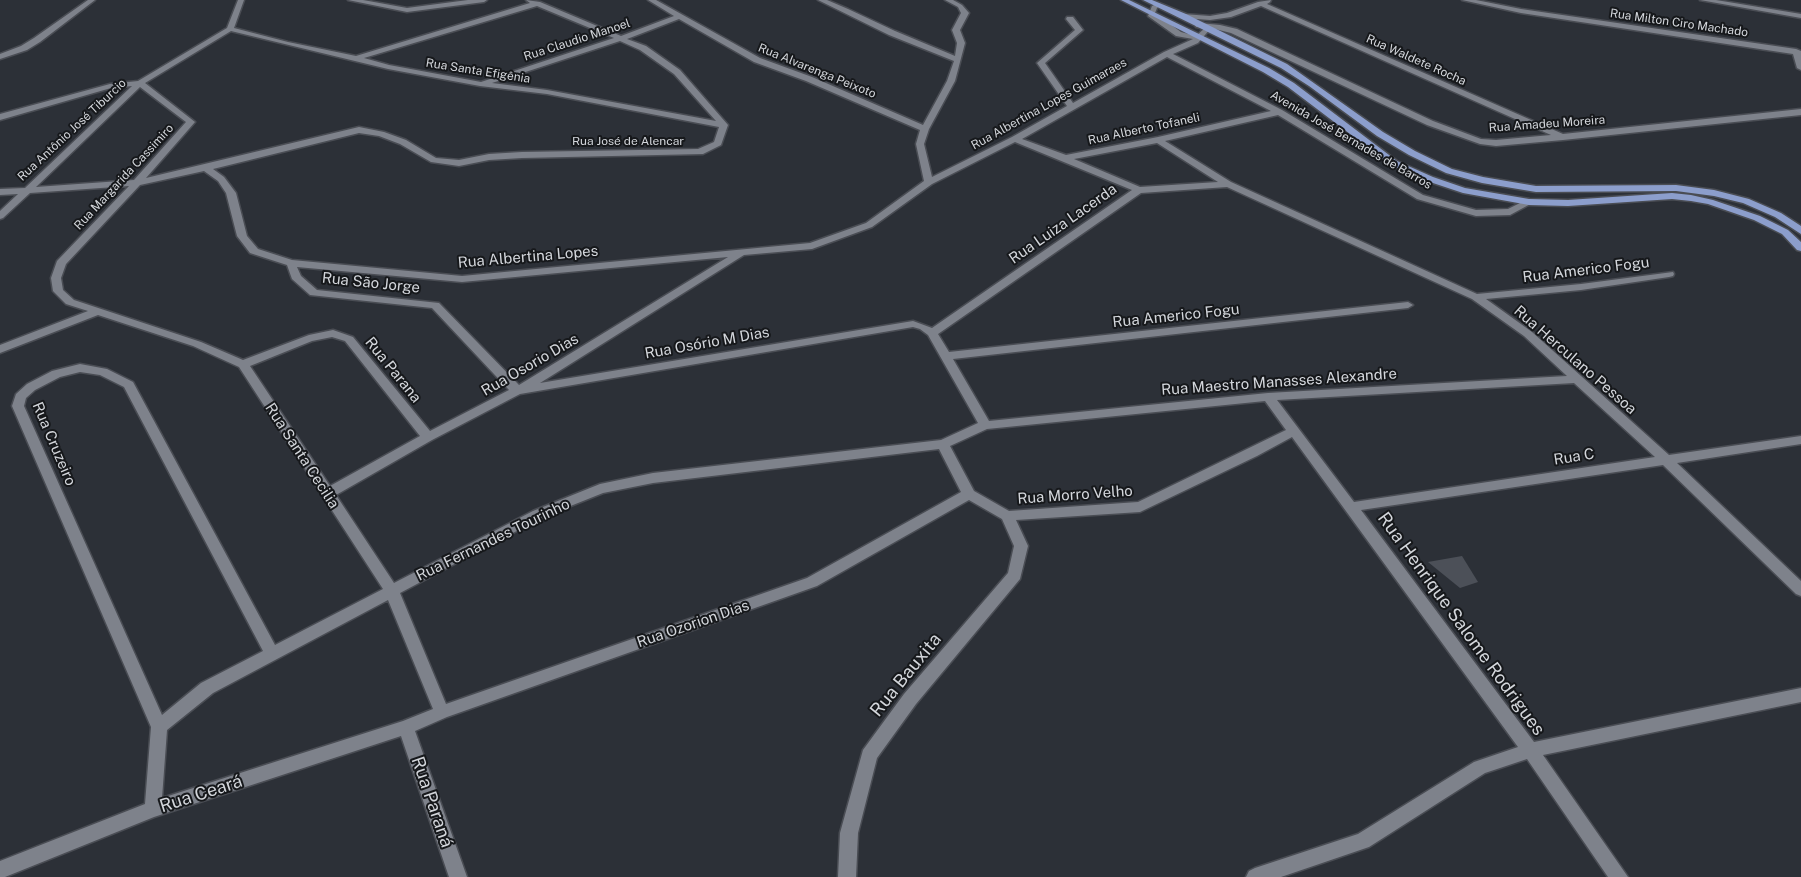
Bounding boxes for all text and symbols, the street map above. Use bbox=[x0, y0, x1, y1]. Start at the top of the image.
street label: Rua Milton Ciro Machado bbox=[1609, 6, 1749, 40]
street label: Rua Claudio Manoel bbox=[522, 16, 632, 64]
street label: Rua Waldete Rocha bbox=[1364, 31, 1468, 89]
street label: Rua Alvarenga Peixoto bbox=[756, 41, 878, 101]
street label: Rua Albertina Lopes Guimaraes bbox=[969, 55, 1129, 153]
street label: Rua Santa Efigênia bbox=[425, 56, 531, 86]
street label: Rua Antônio José Tiburcio bbox=[15, 76, 129, 184]
street label: Avenida José Bernades de Barros bbox=[1268, 88, 1434, 192]
street label: Rua Alberto Tofaneli bbox=[1087, 110, 1201, 148]
street label: Rua Amadeu Moreira bbox=[1488, 113, 1606, 135]
street label: Rua Margarida Cassimiro bbox=[71, 121, 177, 233]
street label: Rua José de Alencar bbox=[572, 134, 684, 148]
street label: Rua Luiza Lacerda bbox=[1006, 180, 1120, 268]
street label: Rua Albertina Lopes bbox=[457, 242, 599, 272]
street label: Rua Americo Fogu bbox=[1522, 253, 1650, 287]
street label: Rua São Jorge bbox=[321, 269, 421, 297]
street label: Rua Americo Fogu bbox=[1112, 300, 1240, 332]
street label: Rua Herculano Pessoa bbox=[1510, 302, 1640, 418]
street label: Rua Osório M Dias bbox=[643, 323, 771, 363]
street label: Rua Osorio Dias bbox=[478, 330, 582, 400]
street label: Rua Parana bbox=[361, 334, 425, 406]
street label: Rua Maestro Manasses Alexandre bbox=[1161, 365, 1397, 399]
street label: Rua Cruzeiro bbox=[28, 399, 80, 489]
street label: Rua Santa Cecilia bbox=[261, 400, 343, 512]
street label: Rua C bbox=[1552, 445, 1596, 469]
street label: Rua Morro Velho bbox=[1017, 482, 1133, 508]
street label: Rua Fernandes Tourinho bbox=[413, 495, 573, 585]
street label: Rua Henrique Salome Rodrigues bbox=[1373, 508, 1549, 740]
street label: Rua Ozorion Dias bbox=[634, 596, 752, 652]
street label: Rua Bauxita bbox=[866, 629, 946, 721]
street label: Rua Paraná bbox=[406, 754, 458, 850]
street label: Rua Ceará bbox=[157, 770, 245, 818]

